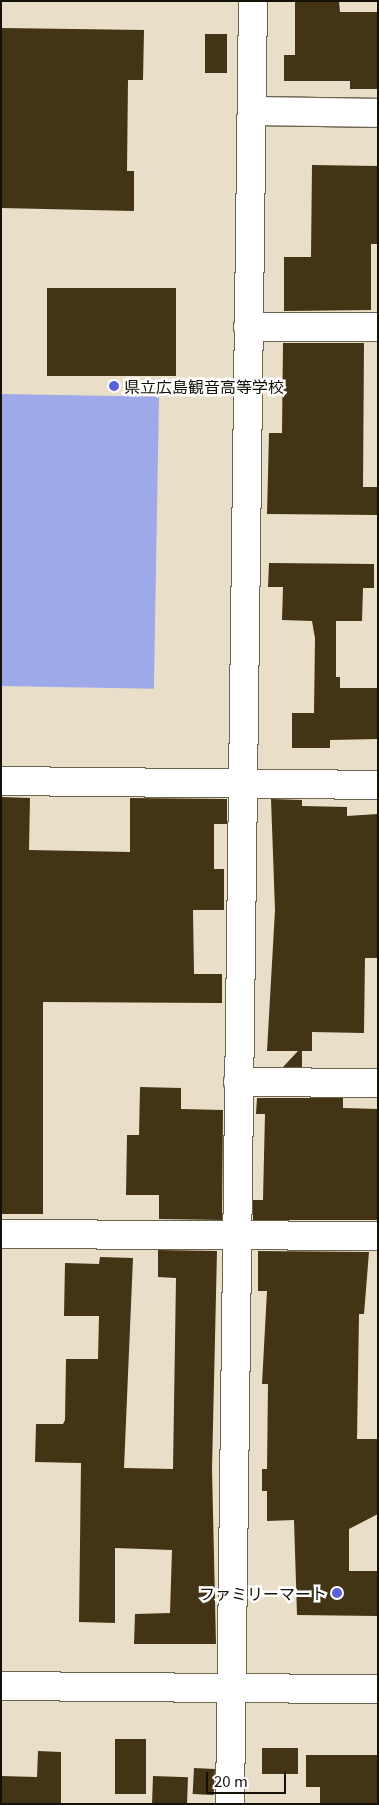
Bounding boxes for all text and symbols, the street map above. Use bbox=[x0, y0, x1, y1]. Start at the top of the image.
place label: 県立広島観音高等学校 bbox=[124, 376, 284, 396]
marker: 県立広島観音高等学校 bbox=[108, 380, 120, 392]
place label: ファミリーマート bbox=[199, 1583, 327, 1603]
marker: ファミリーマート bbox=[331, 1587, 343, 1599]
scale bar bbox=[209, 1762, 289, 1794]
text: 20 m bbox=[214, 1770, 248, 1791]

